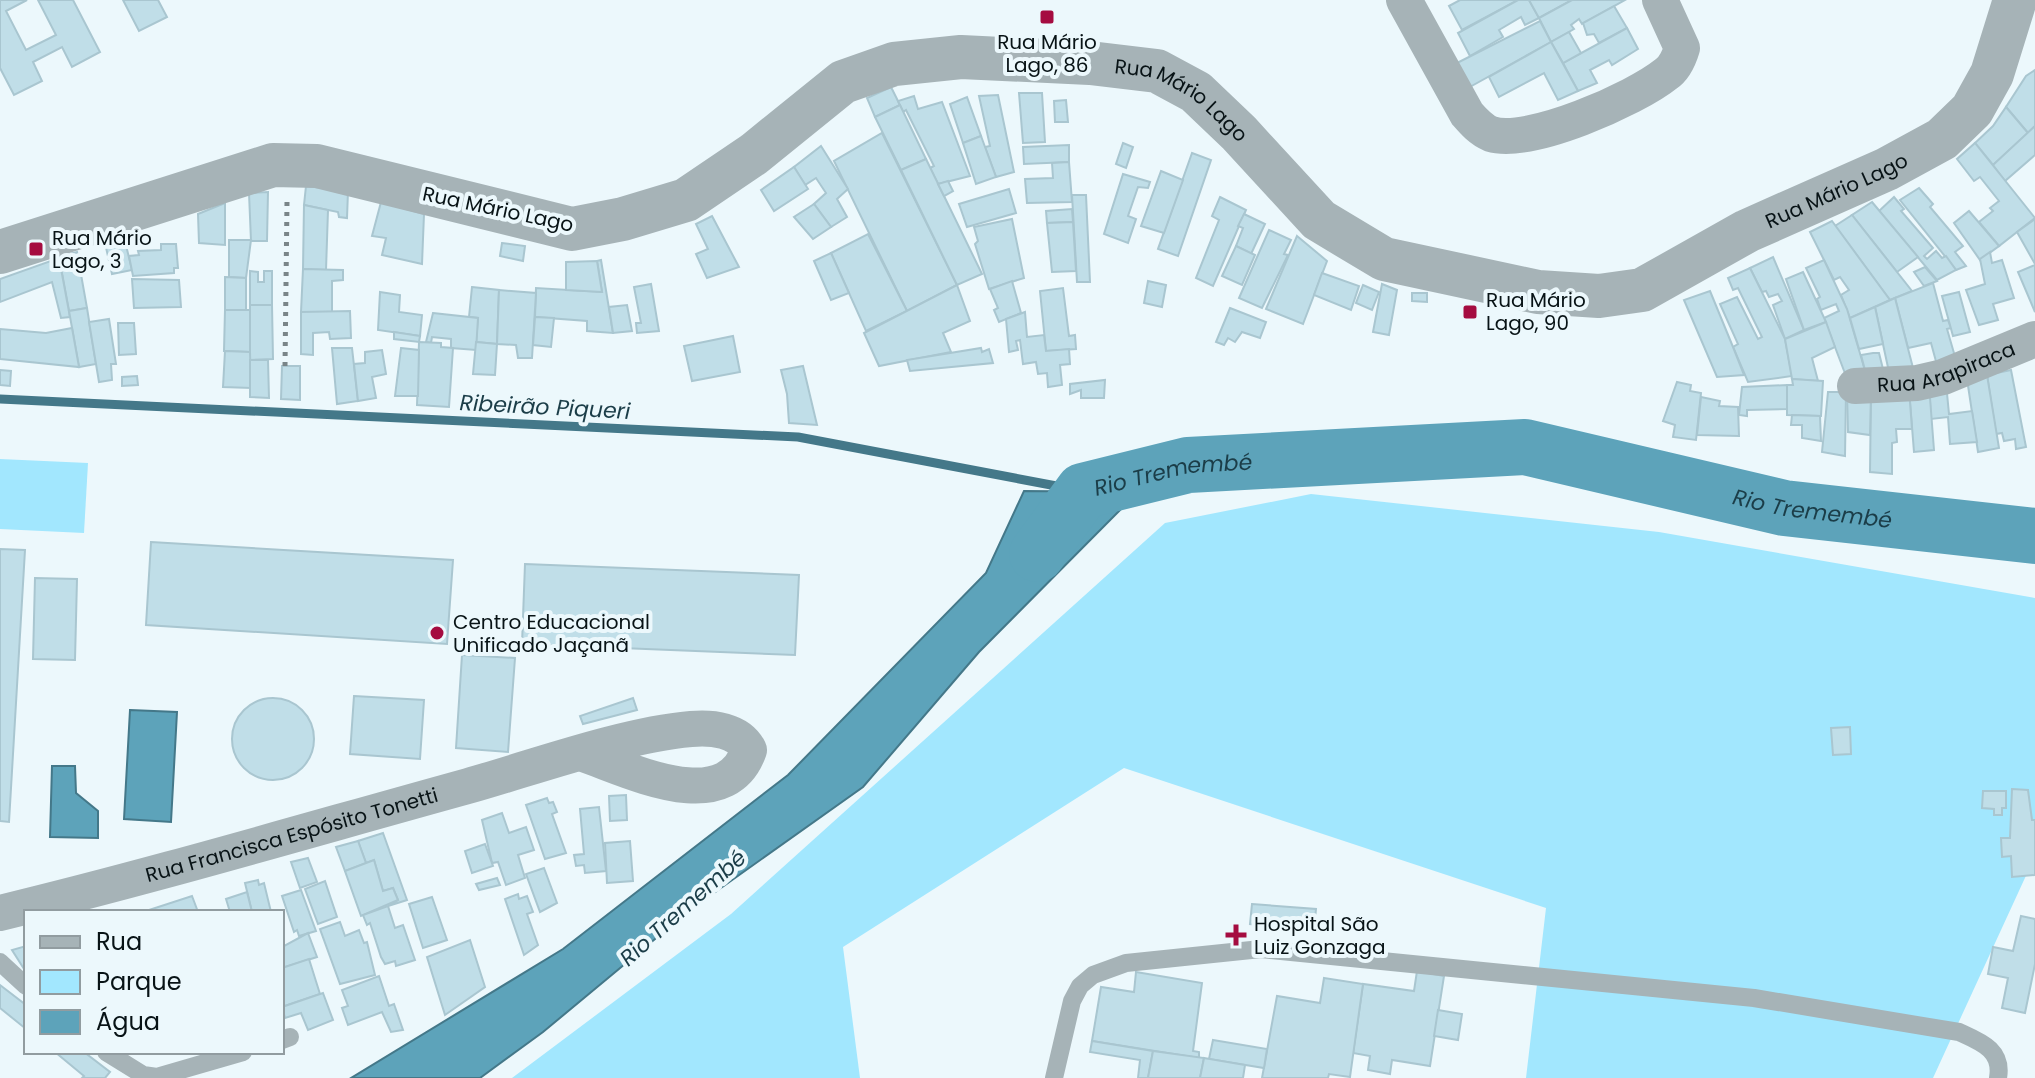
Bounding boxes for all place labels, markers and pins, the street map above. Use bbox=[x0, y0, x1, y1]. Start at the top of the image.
marker: Rua Mário Lago, 86 bbox=[1038, 8, 1056, 26]
place label: Rua Mário Lago, 86 bbox=[997, 28, 1097, 79]
place label: Rua Mário Lago, 3 bbox=[52, 224, 152, 275]
marker: Rua Mário Lago, 3 bbox=[27, 240, 45, 258]
place label: Rua Mário Lago, 90 bbox=[1486, 286, 1586, 337]
marker: Rua Mário Lago, 90 bbox=[1461, 303, 1479, 321]
place label: Centro Educacional Unificado Jaçanã bbox=[453, 608, 650, 659]
marker: Centro Educacional Unificado Jaçanã bbox=[428, 624, 446, 642]
place label: Hospital São Luiz Gonzaga bbox=[1254, 910, 1386, 961]
marker: Hospital São Luiz Gonzaga bbox=[1225, 924, 1247, 946]

